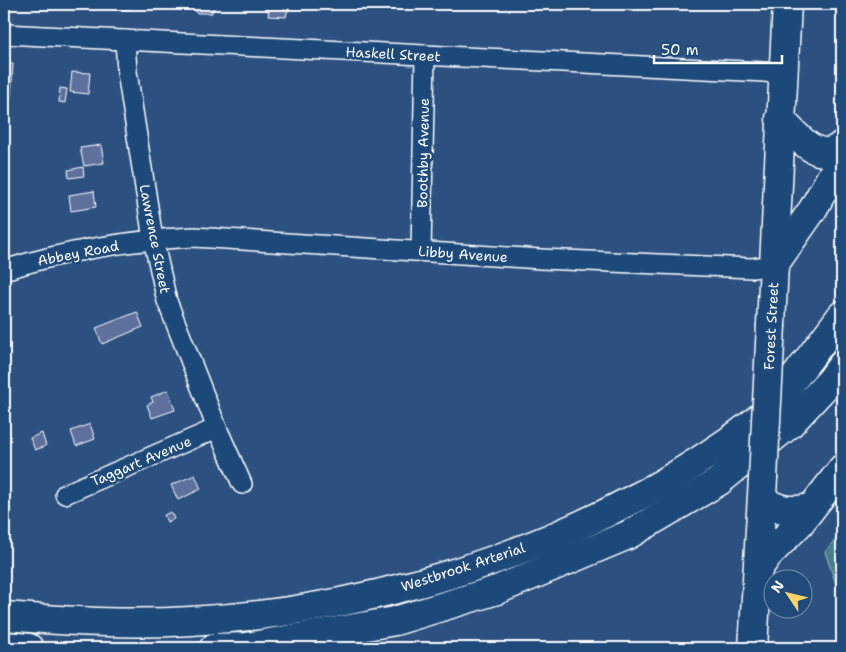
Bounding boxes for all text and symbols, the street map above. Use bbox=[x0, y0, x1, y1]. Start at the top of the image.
scale bar bbox=[654, 32, 781, 64]
text: 50 m bbox=[661, 40, 699, 60]
street label: Haskell Street bbox=[345, 43, 441, 65]
street label: Boothby Avenue bbox=[413, 98, 433, 208]
street label: Lawrence Street bbox=[136, 183, 174, 295]
street label: Abbey Road bbox=[36, 236, 120, 270]
street label: Libby Avenue bbox=[418, 242, 508, 266]
street label: Forest Street bbox=[760, 282, 782, 370]
street label: Taggart Avenue bbox=[88, 432, 194, 490]
street label: Westbrook Arterial bbox=[399, 538, 528, 596]
north arrow bbox=[764, 570, 814, 620]
text: N bbox=[767, 577, 788, 596]

